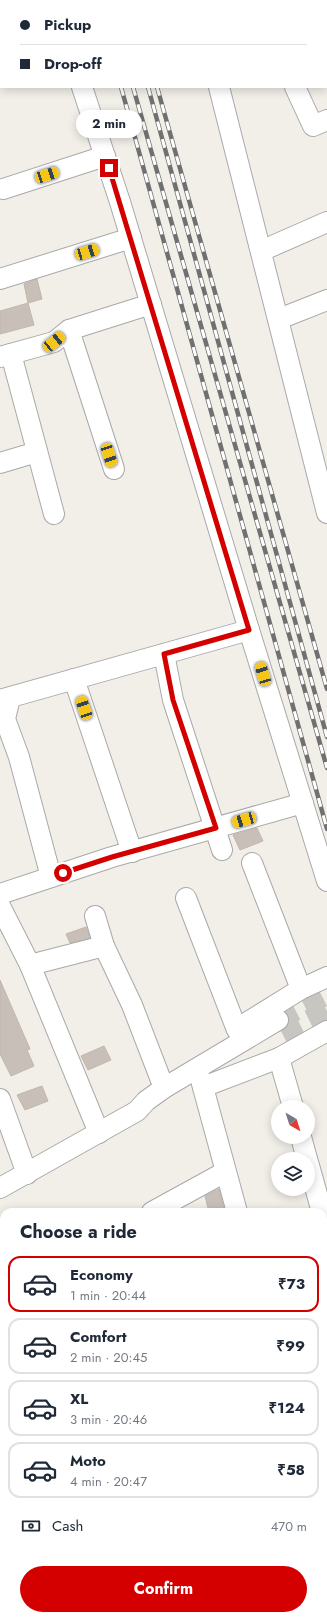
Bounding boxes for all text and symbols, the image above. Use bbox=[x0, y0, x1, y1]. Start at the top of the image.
text: Pickup bbox=[44, 14, 91, 36]
text: Drop-off bbox=[44, 53, 102, 75]
callout: 2 min bbox=[76, 110, 142, 138]
text: 2 min bbox=[92, 114, 126, 133]
route end bbox=[100, 159, 118, 177]
car bbox=[34, 166, 60, 184]
car bbox=[74, 243, 100, 261]
car bbox=[41, 330, 67, 354]
car bbox=[100, 442, 118, 468]
car bbox=[254, 661, 272, 687]
car bbox=[74, 695, 94, 721]
car bbox=[231, 811, 257, 829]
route start bbox=[54, 864, 72, 882]
north arrow bbox=[271, 1100, 315, 1144]
map controls bbox=[271, 1100, 315, 1196]
button: layers bbox=[271, 1152, 315, 1196]
text: Choose a ride bbox=[20, 1219, 137, 1245]
text: Economy bbox=[70, 1264, 133, 1286]
icon: car bbox=[22, 1266, 58, 1302]
text: ₹73 bbox=[278, 1273, 305, 1295]
text: 1 min · 20:44 bbox=[70, 1286, 146, 1305]
text: Comfort bbox=[70, 1326, 127, 1348]
icon: car bbox=[22, 1328, 58, 1364]
text: ₹99 bbox=[276, 1335, 305, 1357]
text: 2 min · 20:45 bbox=[70, 1348, 147, 1367]
text: XL bbox=[70, 1388, 88, 1410]
icon: car bbox=[22, 1390, 58, 1426]
text: ₹124 bbox=[268, 1397, 305, 1419]
text: 3 min · 20:46 bbox=[70, 1410, 147, 1429]
text: Moto bbox=[70, 1450, 106, 1472]
icon: car bbox=[22, 1452, 58, 1488]
text: ₹58 bbox=[277, 1459, 305, 1481]
text: 4 min · 20:47 bbox=[70, 1472, 147, 1491]
icon: cash bbox=[20, 1515, 42, 1537]
text: Cash bbox=[52, 1515, 83, 1537]
text: 470 m bbox=[271, 1517, 307, 1536]
button: Confirm bbox=[20, 1566, 307, 1612]

